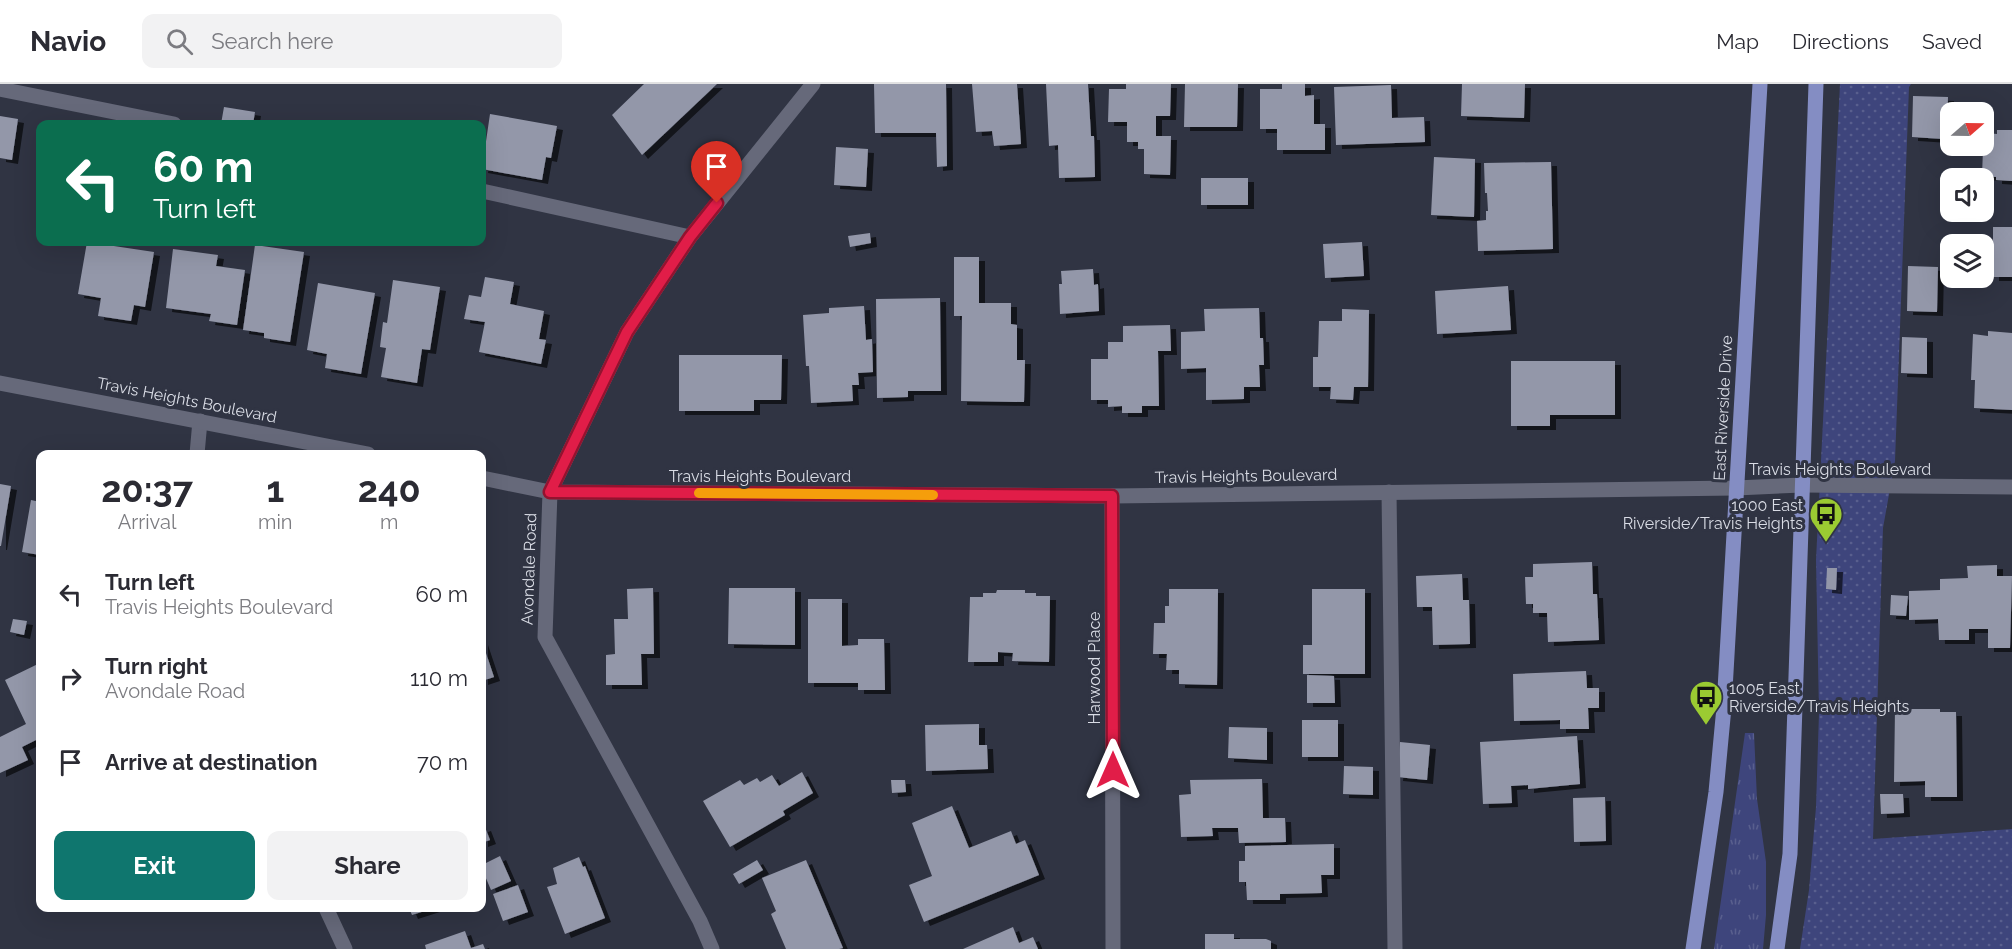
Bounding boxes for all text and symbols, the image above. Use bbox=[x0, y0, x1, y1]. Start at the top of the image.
search box bbox=[142, 14, 562, 68]
text: Navio bbox=[30, 25, 106, 58]
icon: search bbox=[163, 25, 196, 58]
text: Search here bbox=[211, 28, 333, 54]
text: Map bbox=[1716, 29, 1759, 54]
text: Directions bbox=[1792, 29, 1889, 54]
text: Saved bbox=[1922, 29, 1982, 54]
north arrow bbox=[1940, 102, 1994, 156]
map controls bbox=[1940, 102, 1994, 288]
pin bbox=[691, 141, 742, 203]
text: 60 m bbox=[153, 143, 253, 192]
icon: left bbox=[54, 144, 132, 222]
icon: arrive bbox=[700, 150, 733, 183]
button: sound bbox=[1940, 168, 1994, 222]
text: Turn left bbox=[153, 193, 256, 224]
button: layers bbox=[1940, 234, 1994, 288]
street label: East Riverside Drive bbox=[1710, 335, 1736, 481]
street label: Travis Heights Boulevard bbox=[96, 373, 279, 427]
street label: Travis Heights Boulevard bbox=[1749, 460, 1931, 479]
street label: Travis Heights Boulevard bbox=[1155, 465, 1338, 487]
street label: Travis Heights Boulevard bbox=[669, 467, 851, 486]
text: 20:37 bbox=[101, 468, 193, 510]
text: 1 bbox=[266, 468, 284, 510]
text: 240 bbox=[358, 468, 421, 510]
place label: 1000 East Riverside/Travis Heights bbox=[1623, 496, 1804, 533]
bus stop icon: 1000 East Riverside/Travis Heights bbox=[1808, 496, 1844, 543]
text: Arrival bbox=[118, 510, 176, 534]
text: min bbox=[258, 510, 293, 534]
text: m bbox=[380, 510, 398, 534]
street label: Avondale Road bbox=[518, 513, 540, 625]
text: Turn left bbox=[105, 569, 195, 595]
icon: left bbox=[54, 578, 87, 611]
text: 60 m bbox=[415, 581, 468, 607]
text: Travis Heights Boulevard bbox=[105, 595, 333, 619]
street label: Harwood Place bbox=[1085, 612, 1104, 724]
text: Turn right bbox=[105, 653, 208, 679]
icon: right bbox=[54, 662, 87, 695]
text: 110 m bbox=[410, 665, 468, 691]
text: Avondale Road bbox=[105, 679, 245, 703]
bus stop icon: 1005 East Riverside/Travis Heights bbox=[1688, 679, 1724, 726]
place label: 1005 East Riverside/Travis Heights bbox=[1729, 679, 1910, 716]
position arrow bbox=[1081, 738, 1145, 802]
icon: arrive bbox=[54, 746, 87, 779]
text: Arrive at destination bbox=[105, 749, 318, 775]
text: 70 m bbox=[417, 749, 468, 775]
button: Exit bbox=[54, 831, 255, 900]
button: Share bbox=[267, 831, 468, 900]

